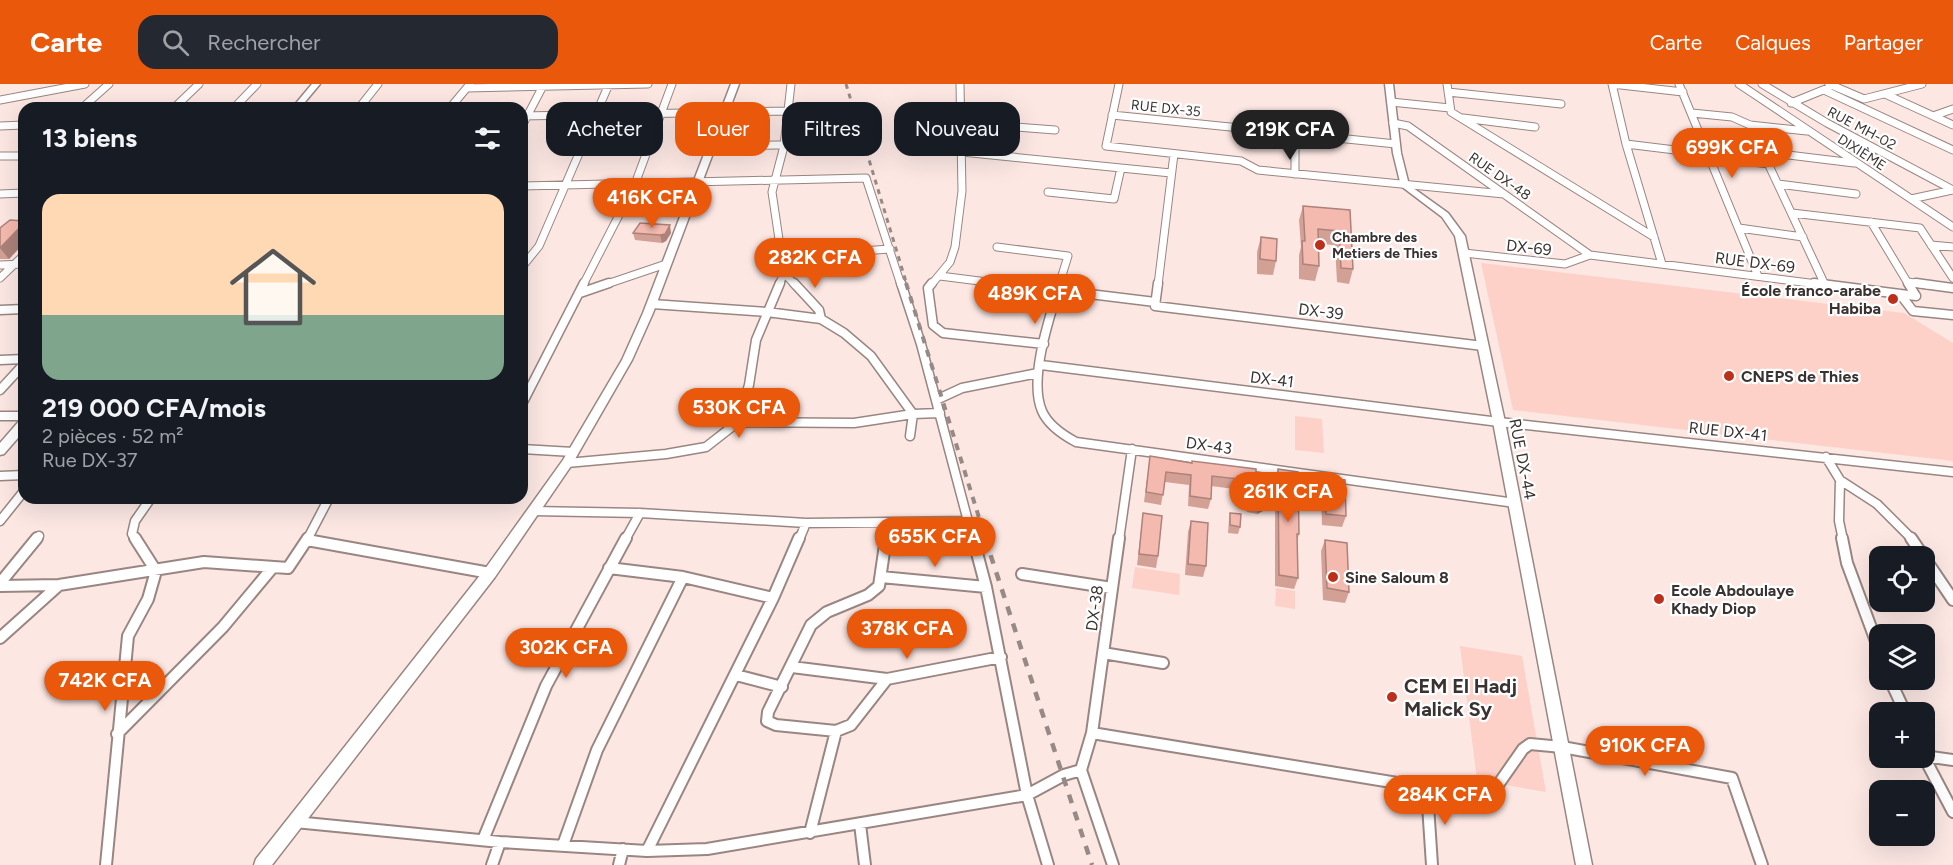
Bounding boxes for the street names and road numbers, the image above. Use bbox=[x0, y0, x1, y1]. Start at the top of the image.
street label: RUE DX-35 bbox=[1130, 96, 1202, 121]
street label: RUE MH-02 bbox=[1824, 103, 1899, 154]
street label: DIXIÈME bbox=[1834, 131, 1889, 174]
street label: RUE DX-48 bbox=[1465, 149, 1534, 204]
street label: DX-69 bbox=[1505, 236, 1553, 259]
street label: RUE DX-69 bbox=[1714, 248, 1796, 277]
street label: DX-39 bbox=[1297, 299, 1345, 324]
street label: DX-41 bbox=[1249, 367, 1295, 392]
street label: RUE DX-44 bbox=[1505, 417, 1540, 501]
street label: RUE DX-41 bbox=[1688, 418, 1768, 445]
street label: DX-43 bbox=[1185, 433, 1233, 458]
street label: DX-38 bbox=[1082, 584, 1107, 632]

